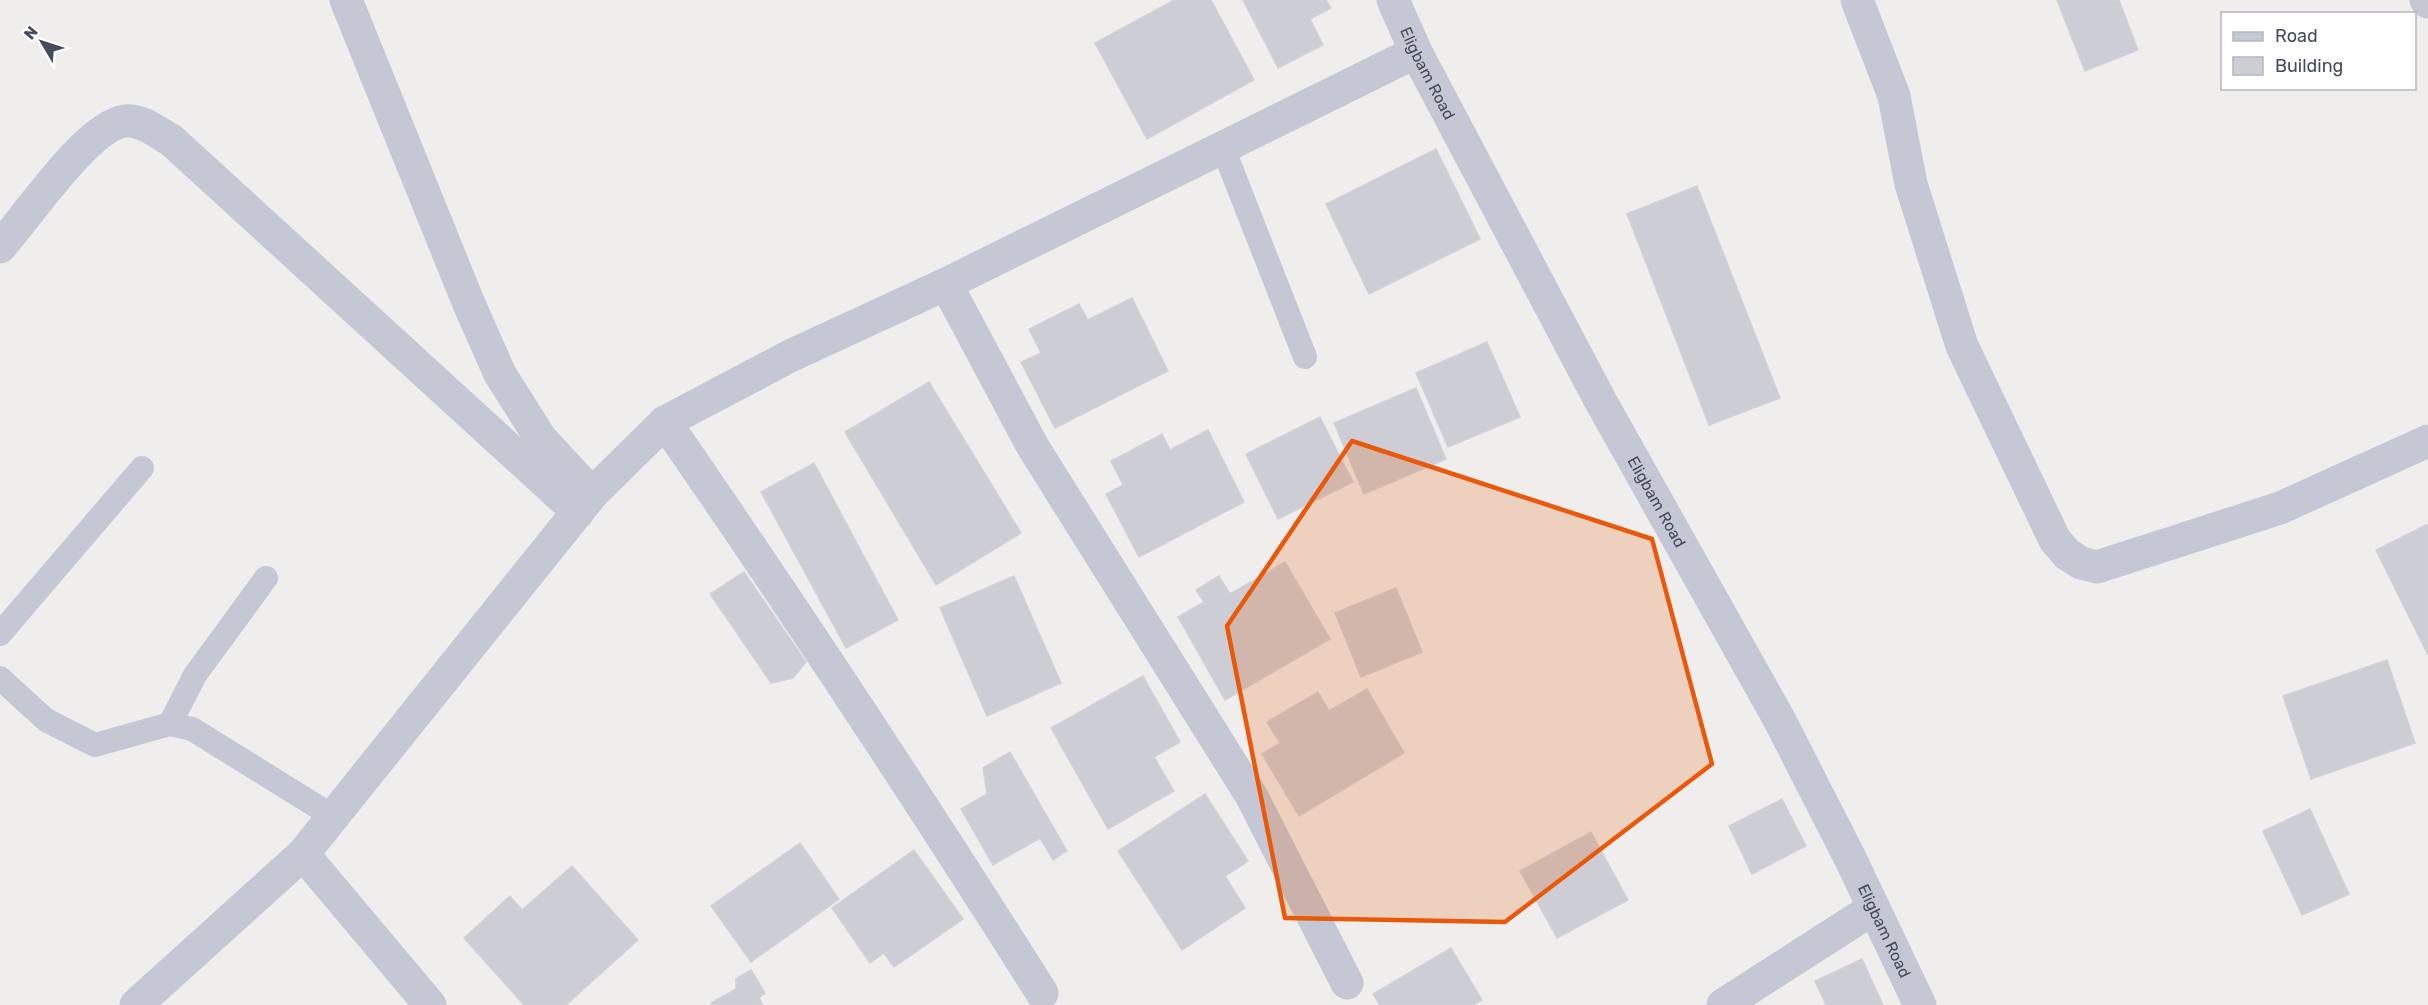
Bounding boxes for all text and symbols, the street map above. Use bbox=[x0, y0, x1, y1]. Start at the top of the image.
north arrow bbox=[12, 12, 72, 72]
legend bbox=[2221, 12, 2416, 90]
text: N bbox=[20, 22, 42, 43]
street label: Eligbam Road bbox=[1397, 24, 1459, 123]
text: Road bbox=[2275, 25, 2318, 47]
text: Building bbox=[2275, 55, 2343, 77]
street label: Eligbam Road bbox=[1624, 453, 1690, 551]
street label: Eligbam Road bbox=[1854, 881, 1915, 981]

